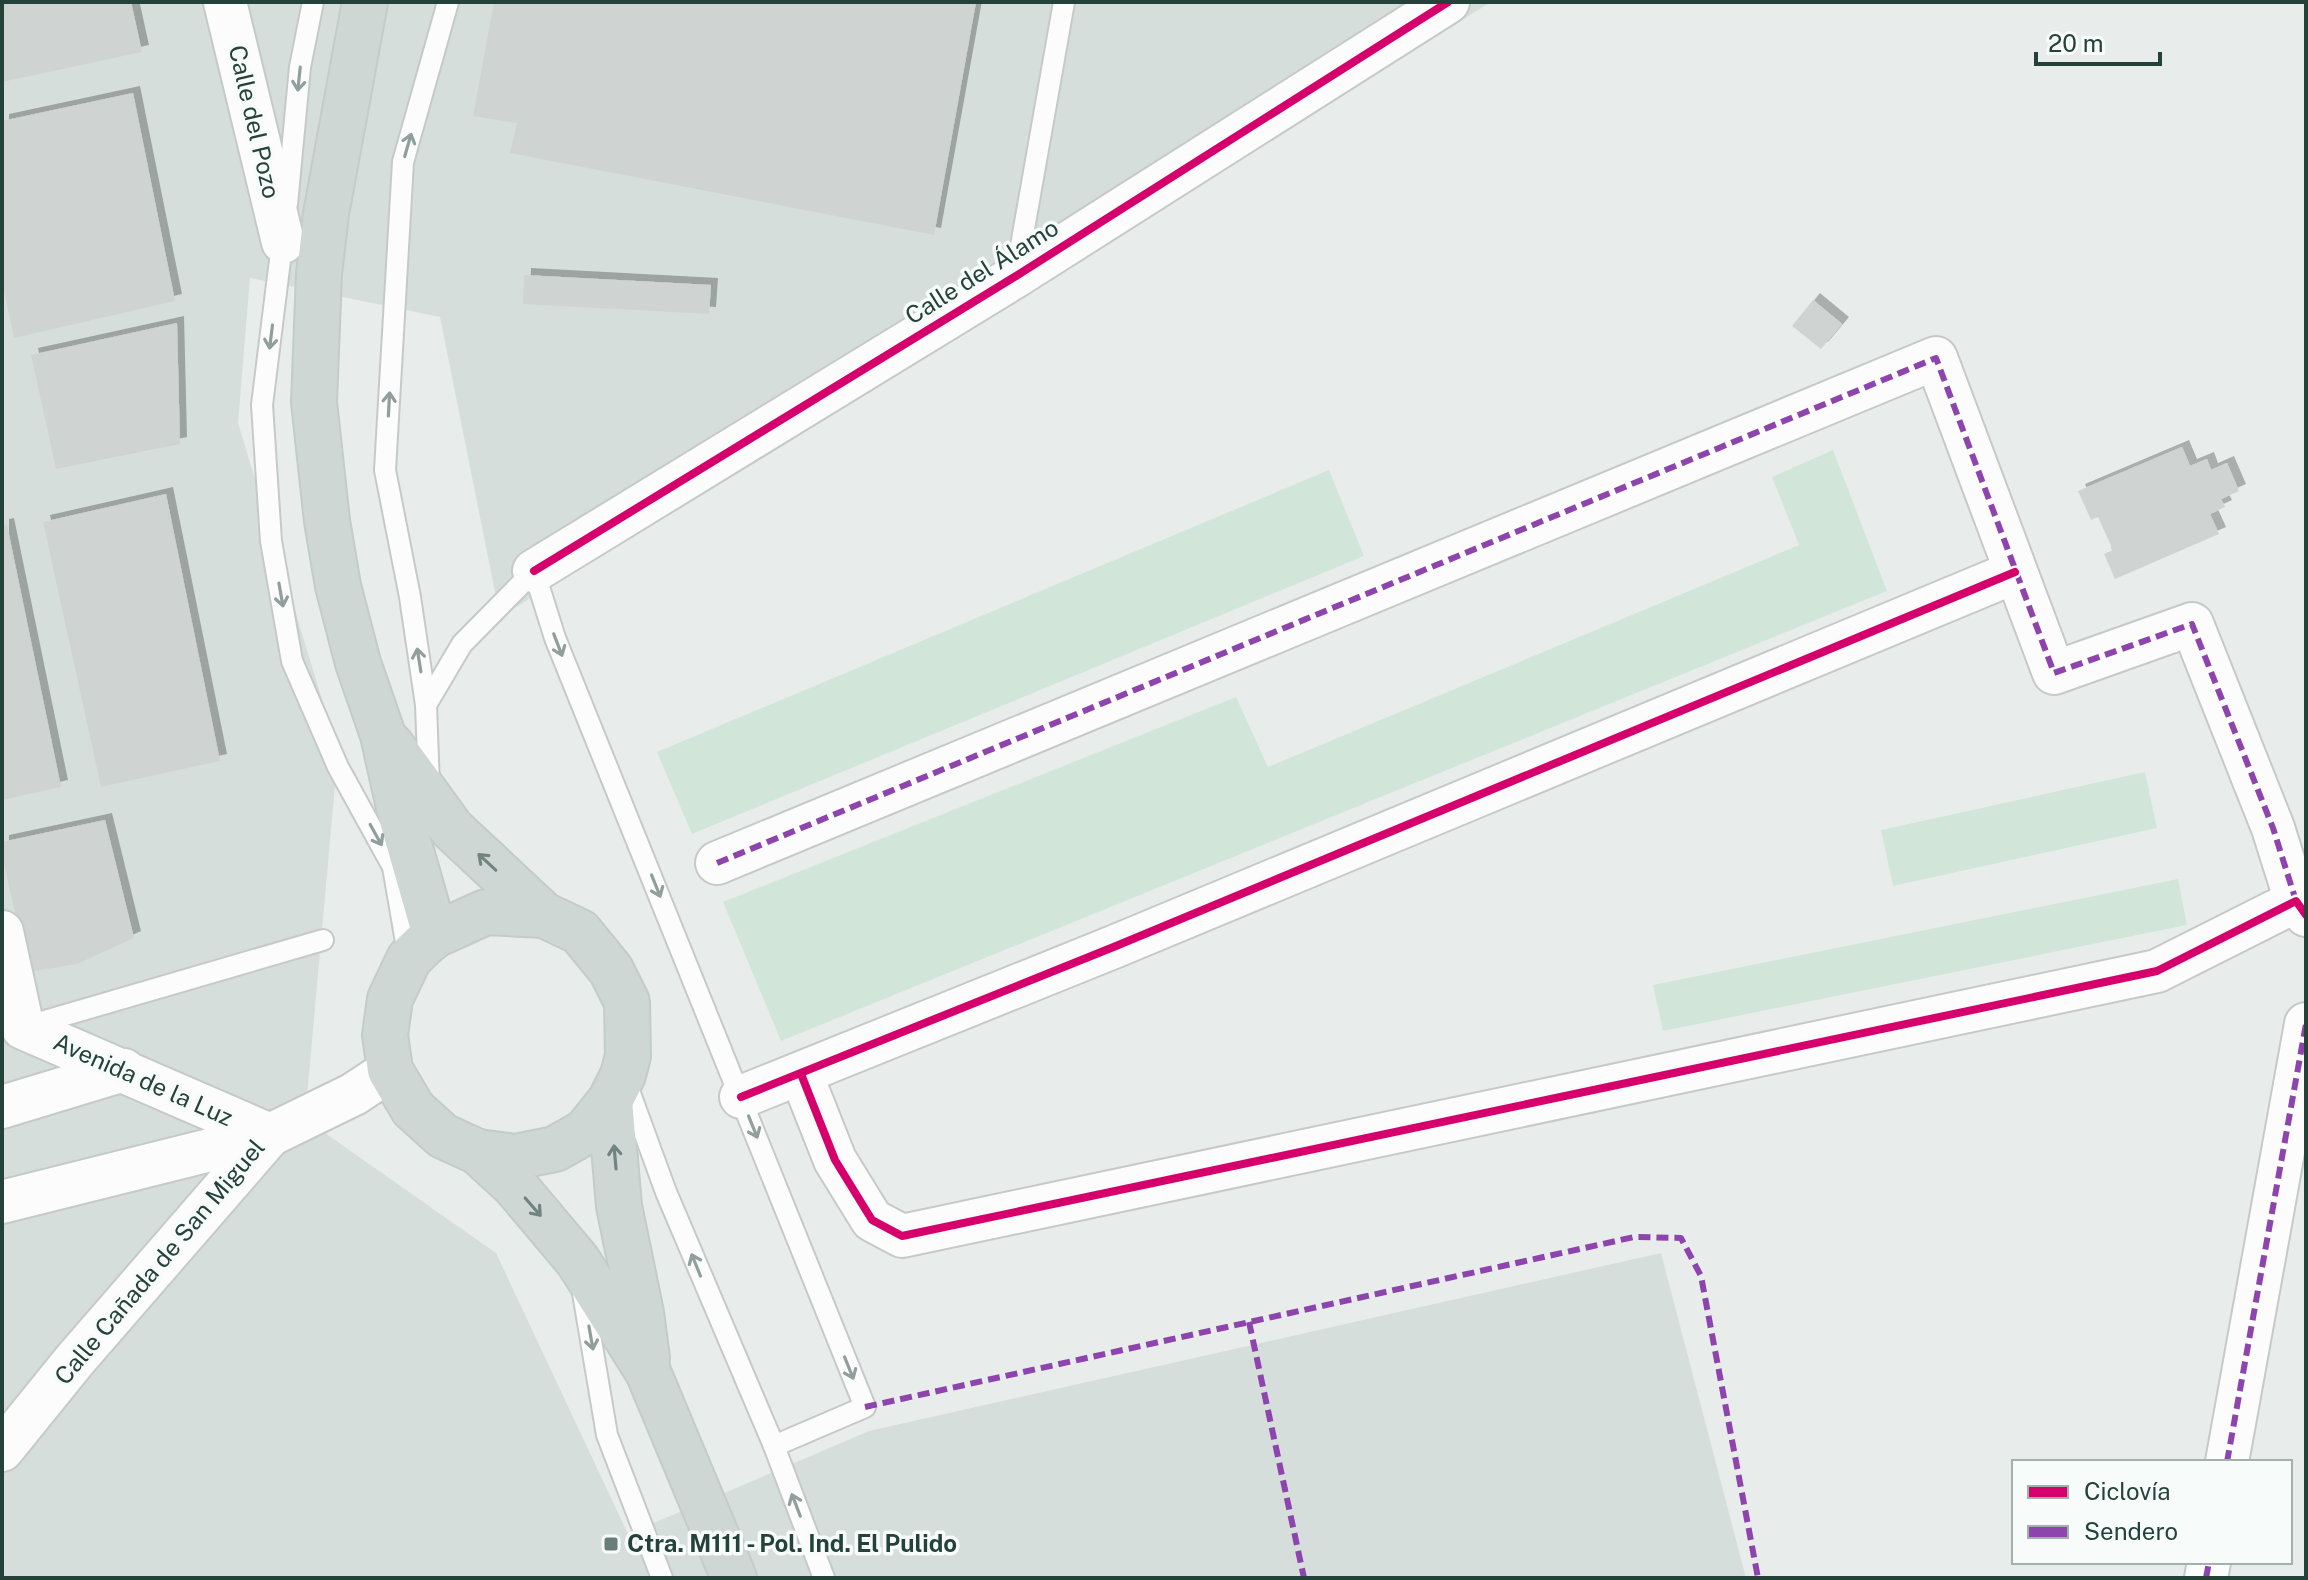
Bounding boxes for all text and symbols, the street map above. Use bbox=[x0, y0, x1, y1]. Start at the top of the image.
scale bar bbox=[2036, 16, 2160, 66]
text: 20 m bbox=[2048, 29, 2104, 57]
street label: Calle del Pozo bbox=[224, 42, 286, 201]
one-way arrow bbox=[292, 65, 307, 92]
one-way arrow bbox=[401, 132, 416, 158]
street label: Calle del Álamo bbox=[900, 213, 1063, 329]
one-way arrow bbox=[263, 324, 278, 349]
one-way arrow bbox=[381, 391, 396, 418]
one-way arrow bbox=[274, 582, 289, 608]
one-way arrow bbox=[552, 632, 566, 657]
one-way arrow bbox=[411, 648, 426, 674]
one-way arrow bbox=[368, 823, 384, 847]
one-way arrow bbox=[478, 853, 497, 872]
one-way arrow bbox=[649, 873, 664, 898]
street label: Avenida de la Luz bbox=[49, 1027, 237, 1131]
one-way arrow bbox=[746, 1114, 761, 1139]
street label: Calle Cañada de San Miguel bbox=[48, 1133, 270, 1390]
one-way arrow bbox=[607, 1144, 622, 1171]
one-way arrow bbox=[524, 1196, 542, 1216]
one-way arrow bbox=[688, 1253, 703, 1278]
one-way arrow bbox=[584, 1325, 599, 1351]
one-way arrow bbox=[843, 1355, 857, 1380]
legend bbox=[2012, 1460, 2292, 1564]
text: Ciclovía bbox=[2084, 1477, 2171, 1505]
one-way arrow bbox=[788, 1493, 802, 1518]
text: Sendero bbox=[2084, 1517, 2178, 1545]
place label: Ctra. M111 - Pol. Ind. El Pulido bbox=[627, 1529, 957, 1557]
marker: Ctra. M111 - Pol. Ind. El Pulido bbox=[602, 1535, 620, 1553]

